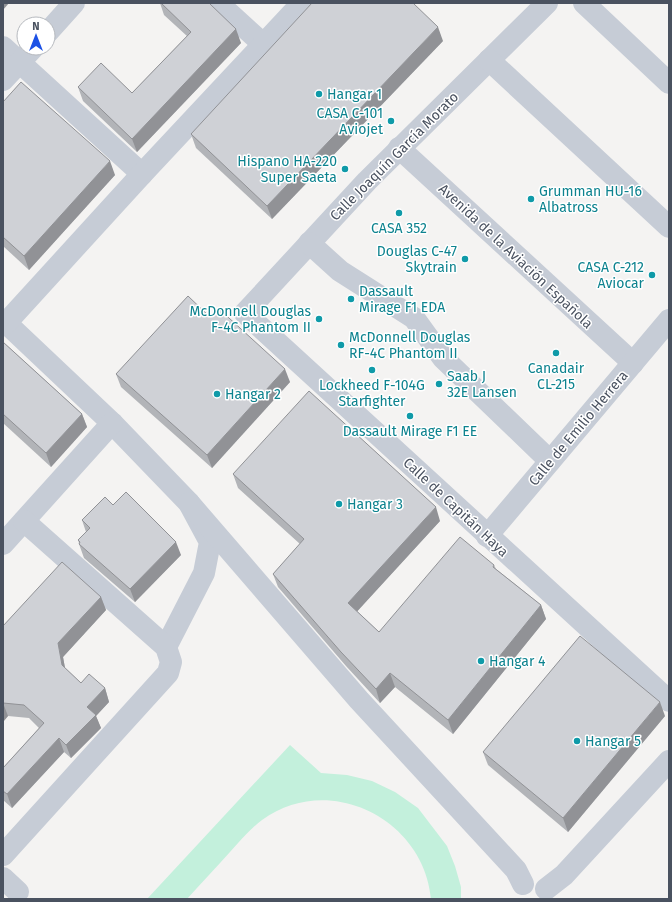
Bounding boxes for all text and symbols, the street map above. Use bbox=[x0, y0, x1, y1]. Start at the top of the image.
north arrow bbox=[16, 16, 56, 56]
text: N bbox=[32, 20, 40, 33]
place label: Hangar 1 bbox=[327, 86, 382, 103]
street label: Calle Joaquín García Morato bbox=[326, 88, 462, 224]
marker: Hangar 1 bbox=[314, 89, 324, 99]
place label: CASA C-101 Aviojet bbox=[317, 105, 384, 138]
marker: CASA C-101 Aviojet bbox=[386, 116, 396, 126]
place label: Hispano HA-220 Super Saeta bbox=[237, 153, 337, 186]
marker: Hispano HA-220 Super Saeta bbox=[340, 164, 350, 174]
street label: Avenida de la Aviación Española bbox=[435, 180, 596, 332]
place label: Grumman HU-16 Albatross bbox=[539, 183, 642, 216]
marker: Grumman HU-16 Albatross bbox=[526, 194, 536, 204]
marker: CASA 352 bbox=[394, 208, 404, 218]
place label: CASA 352 bbox=[371, 220, 427, 237]
place label: Douglas C-47 Skytrain bbox=[377, 243, 457, 276]
marker: Douglas C-47 Skytrain bbox=[460, 254, 470, 264]
place label: CASA C-212 Aviocar bbox=[577, 259, 645, 292]
marker: CASA C-212 Aviocar bbox=[647, 270, 657, 280]
place label: Dassault Mirage F1 EDA bbox=[359, 283, 445, 316]
marker: Dassault Mirage F1 EDA bbox=[346, 294, 356, 304]
place label: McDonnell Douglas F-4C Phantom II bbox=[190, 303, 311, 336]
marker: McDonnell Douglas F-4C Phantom II bbox=[314, 314, 324, 324]
place label: McDonnell Douglas RF-4C Phantom II bbox=[349, 329, 471, 362]
marker: McDonnell Douglas RF-4C Phantom II bbox=[336, 340, 346, 350]
marker: Canadair CL-215 bbox=[551, 348, 561, 358]
place label: Canadair CL-215 bbox=[528, 360, 585, 393]
marker: Lockheed F-104G Starfighter bbox=[367, 365, 377, 375]
street label: Calle de Emilio Herrera bbox=[525, 367, 632, 489]
place label: Saab J 32E Lansen bbox=[447, 368, 517, 401]
place label: Lockheed F-104G Starfighter bbox=[319, 377, 425, 410]
marker: Saab J 32E Lansen bbox=[434, 379, 444, 389]
place label: Hangar 2 bbox=[225, 386, 281, 403]
marker: Hangar 2 bbox=[212, 389, 222, 399]
marker: Dassault Mirage F1 EE bbox=[405, 411, 415, 421]
place label: Dassault Mirage F1 EE bbox=[343, 423, 477, 440]
street label: Calle de Capitán Haya bbox=[400, 454, 512, 561]
place label: Hangar 3 bbox=[347, 496, 403, 513]
marker: Hangar 3 bbox=[334, 499, 344, 509]
place label: Hangar 4 bbox=[489, 653, 546, 670]
marker: Hangar 4 bbox=[476, 656, 486, 666]
place label: Hangar 5 bbox=[585, 733, 641, 750]
marker: Hangar 5 bbox=[572, 736, 582, 746]

